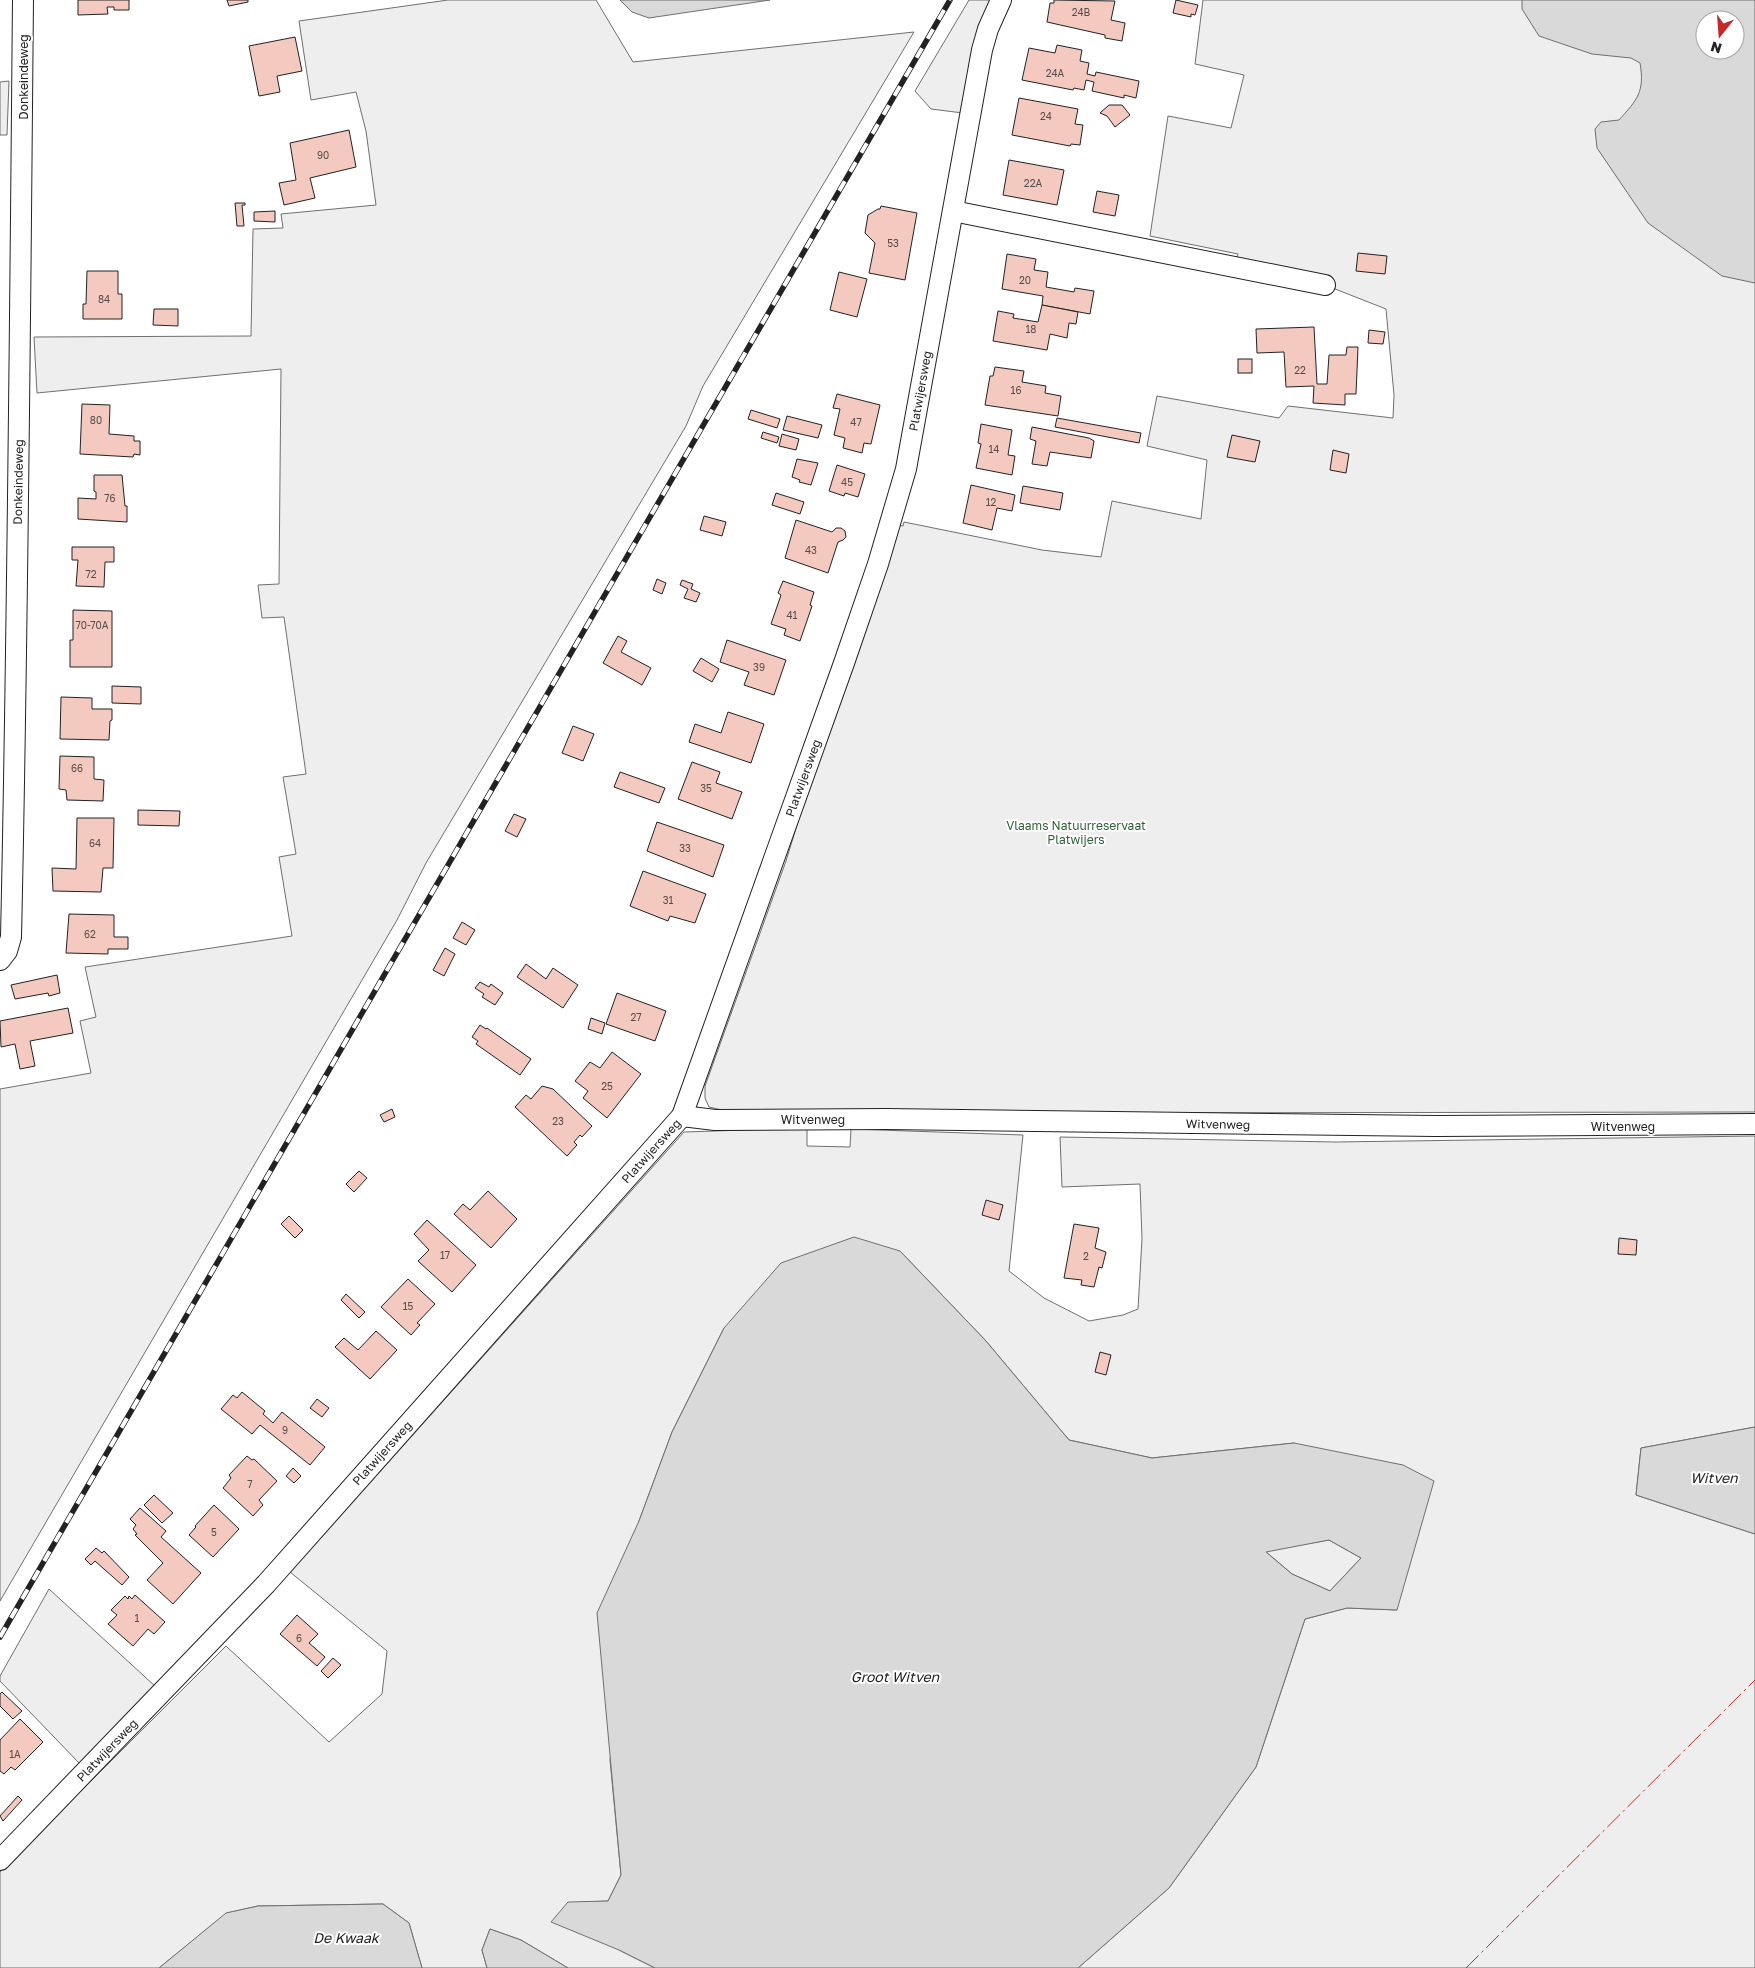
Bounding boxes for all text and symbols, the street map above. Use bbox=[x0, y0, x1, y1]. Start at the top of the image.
house number: 24B bbox=[1072, 6, 1091, 18]
north arrow bbox=[1695, 10, 1745, 60]
street label: Donkeindeweg bbox=[16, 34, 31, 120]
text: N bbox=[1708, 38, 1724, 58]
house number: 24A bbox=[1046, 67, 1065, 79]
house number: 24 bbox=[1040, 110, 1052, 122]
house number: 90 bbox=[317, 149, 329, 161]
house number: 22A bbox=[1024, 177, 1042, 189]
house number: 53 bbox=[887, 237, 899, 249]
house number: 20 bbox=[1019, 274, 1031, 286]
house number: 84 bbox=[98, 293, 110, 305]
house number: 18 bbox=[1026, 323, 1036, 335]
street label: Platwijersweg bbox=[906, 350, 934, 432]
house number: 22 bbox=[1294, 364, 1306, 376]
house number: 16 bbox=[1011, 384, 1021, 396]
house number: 80 bbox=[90, 414, 102, 426]
house number: 47 bbox=[850, 416, 862, 428]
street label: Donkeindeweg bbox=[10, 439, 26, 525]
house number: 14 bbox=[989, 443, 999, 455]
house number: 45 bbox=[841, 476, 853, 488]
house number: 76 bbox=[104, 492, 116, 504]
house number: 12 bbox=[986, 496, 997, 508]
house number: 43 bbox=[805, 544, 817, 556]
house number: 72 bbox=[85, 568, 97, 580]
house number: 41 bbox=[787, 609, 798, 621]
house number: 70-70A bbox=[76, 619, 109, 631]
house number: 39 bbox=[753, 661, 765, 673]
street label: Platwijersweg bbox=[782, 737, 824, 819]
house number: 66 bbox=[71, 762, 83, 774]
house number: 35 bbox=[700, 782, 712, 794]
park label: Vlaams Natuurreservaat Platwijers bbox=[1006, 818, 1146, 847]
house number: 64 bbox=[89, 837, 101, 849]
house number: 33 bbox=[679, 842, 691, 854]
house number: 31 bbox=[663, 894, 673, 906]
house number: 62 bbox=[84, 928, 96, 940]
house number: 27 bbox=[630, 1011, 642, 1023]
house number: 25 bbox=[601, 1080, 613, 1092]
street label: Witvenweg bbox=[781, 1112, 845, 1127]
house number: 23 bbox=[552, 1115, 564, 1127]
street label: Platwijersweg bbox=[618, 1116, 684, 1186]
street label: Witvenweg bbox=[1186, 1116, 1250, 1132]
street label: Witvenweg bbox=[1591, 1119, 1655, 1134]
house number: 17 bbox=[440, 1249, 450, 1261]
house number: 2 bbox=[1083, 1250, 1089, 1262]
house number: 15 bbox=[403, 1300, 414, 1312]
street label: Platwijersweg bbox=[349, 1418, 415, 1488]
house number: 9 bbox=[282, 1424, 288, 1436]
water label: Witven bbox=[1690, 1469, 1739, 1486]
house number: 7 bbox=[247, 1478, 253, 1490]
house number: 5 bbox=[211, 1526, 217, 1538]
house number: 1 bbox=[135, 1612, 140, 1624]
house number: 6 bbox=[296, 1632, 302, 1644]
water label: Groot Witven bbox=[851, 1668, 941, 1685]
street label: Platwijersweg bbox=[73, 1716, 141, 1784]
house number: 1A bbox=[9, 1748, 21, 1760]
water label: De Kwaak bbox=[313, 1929, 381, 1946]

